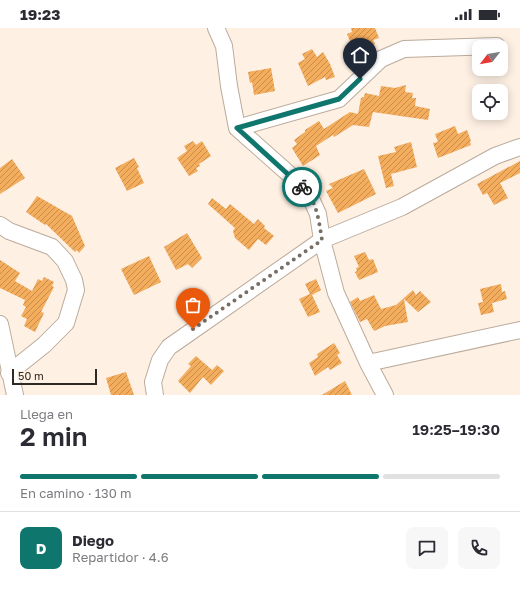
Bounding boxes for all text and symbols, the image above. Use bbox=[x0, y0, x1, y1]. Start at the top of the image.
text: 19:23 bbox=[20, 5, 60, 23]
pin bbox=[343, 38, 377, 79]
north arrow bbox=[472, 40, 508, 76]
map controls bbox=[472, 40, 508, 120]
icon: home bbox=[349, 44, 371, 66]
button: locate bbox=[472, 84, 508, 120]
courier bbox=[282, 167, 322, 207]
icon: bike bbox=[291, 176, 313, 198]
pin bbox=[176, 288, 210, 329]
icon: bag bbox=[182, 294, 204, 316]
scale bar bbox=[12, 367, 97, 386]
text: 50 m bbox=[18, 369, 44, 382]
text: Llega en bbox=[20, 406, 73, 422]
text: 19:25–19:30 bbox=[412, 420, 500, 438]
text: 2 min bbox=[20, 421, 88, 452]
text: En camino · 130 m bbox=[20, 485, 132, 501]
button: chat bbox=[406, 527, 448, 569]
button: phone bbox=[458, 527, 500, 569]
text: Diego bbox=[72, 531, 114, 549]
text: D bbox=[36, 539, 46, 557]
text: Repartidor · 4.6 bbox=[72, 549, 169, 565]

